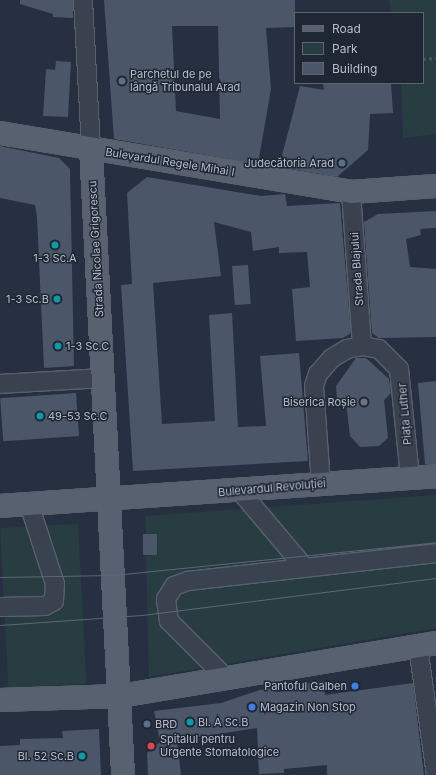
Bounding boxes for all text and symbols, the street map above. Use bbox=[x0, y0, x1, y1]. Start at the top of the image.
legend bbox=[294, 12, 424, 84]
text: Road bbox=[332, 21, 361, 36]
text: Park bbox=[332, 41, 358, 56]
text: Building bbox=[332, 61, 377, 76]
place label: Parchetul de pe lângă Tribunalul Arad bbox=[130, 68, 240, 94]
marker: Parchetul de pe lângă Tribunalul Arad bbox=[117, 76, 127, 86]
street label: Bulevardul Regele Mihai I bbox=[105, 145, 235, 179]
place label: Judecătoria Arad bbox=[245, 156, 334, 170]
marker: Judecătoria Arad bbox=[337, 158, 347, 168]
street label: Strada Nicolae Grigorescu bbox=[86, 180, 106, 318]
street label: Strada Blajului bbox=[348, 232, 366, 306]
marker: 1-3 Sc.A bbox=[50, 240, 60, 250]
place label: 1-3 Sc.A bbox=[33, 251, 77, 265]
place label: 1-3 Sc.B bbox=[6, 292, 49, 306]
marker: 1-3 Sc.B bbox=[52, 294, 62, 304]
place label: 1-3 Sc.C bbox=[66, 339, 109, 353]
marker: 1-3 Sc.C bbox=[53, 341, 63, 351]
street label: Piața Luther bbox=[396, 382, 414, 446]
place label: Biserica Roșie bbox=[283, 395, 356, 409]
marker: Biserica Roșie bbox=[359, 397, 369, 407]
place label: 49-53 Sc.C bbox=[48, 409, 108, 423]
marker: 49-53 Sc.C bbox=[35, 411, 45, 421]
street label: Bulevardul Revoluției bbox=[218, 477, 326, 499]
place label: Pantoful Galben bbox=[264, 679, 347, 693]
marker: Pantoful Galben bbox=[350, 681, 360, 691]
place label: Magazin Non Stop bbox=[260, 700, 356, 714]
marker: Magazin Non Stop bbox=[247, 702, 257, 712]
place label: Bl. A Sc.B bbox=[198, 715, 249, 729]
place label: BRD bbox=[155, 717, 177, 731]
marker: Bl. A Sc.B bbox=[185, 717, 195, 727]
marker: BRD bbox=[142, 719, 152, 729]
place label: Spitalul pentru Urgente Stomatologice bbox=[160, 733, 279, 759]
marker: Spitalul pentru Urgente Stomatologice bbox=[145, 740, 157, 752]
place label: Bl. 52 Sc.B bbox=[18, 749, 74, 763]
marker: Bl. 52 Sc.B bbox=[77, 751, 87, 761]

